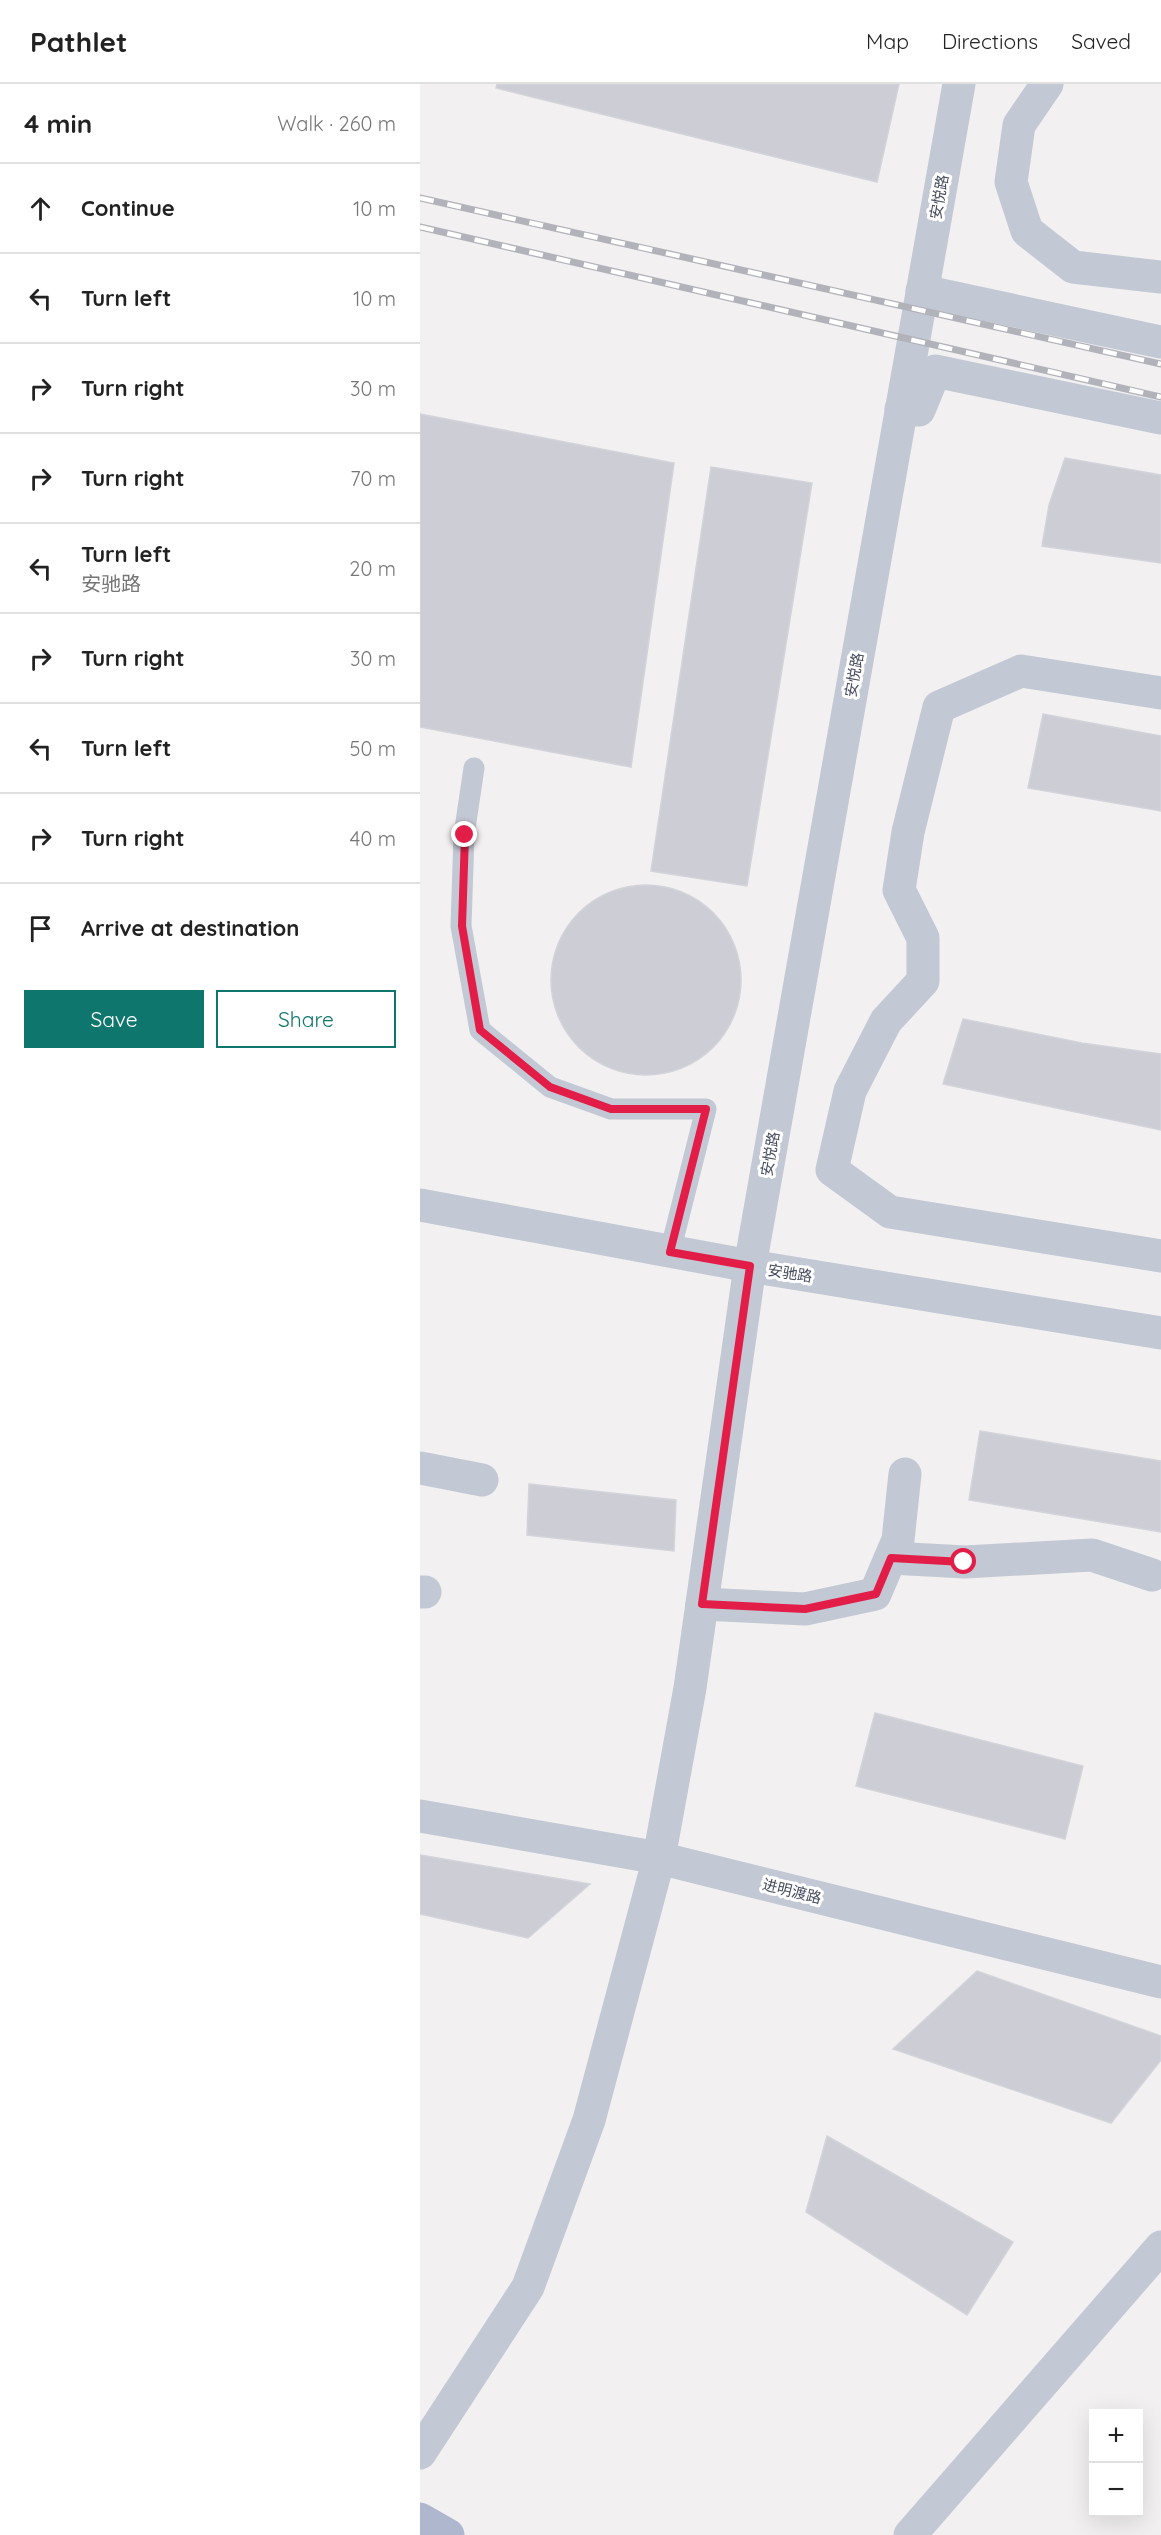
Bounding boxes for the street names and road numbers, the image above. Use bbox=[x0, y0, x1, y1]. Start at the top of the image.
street label: 安悦路 bbox=[926, 173, 952, 221]
street label: 安悦路 bbox=[841, 651, 867, 699]
street label: 安悦路 bbox=[757, 1130, 783, 1178]
street label: 安驰路 bbox=[766, 1260, 814, 1286]
street label: 进明渡路 bbox=[761, 1875, 823, 1907]

